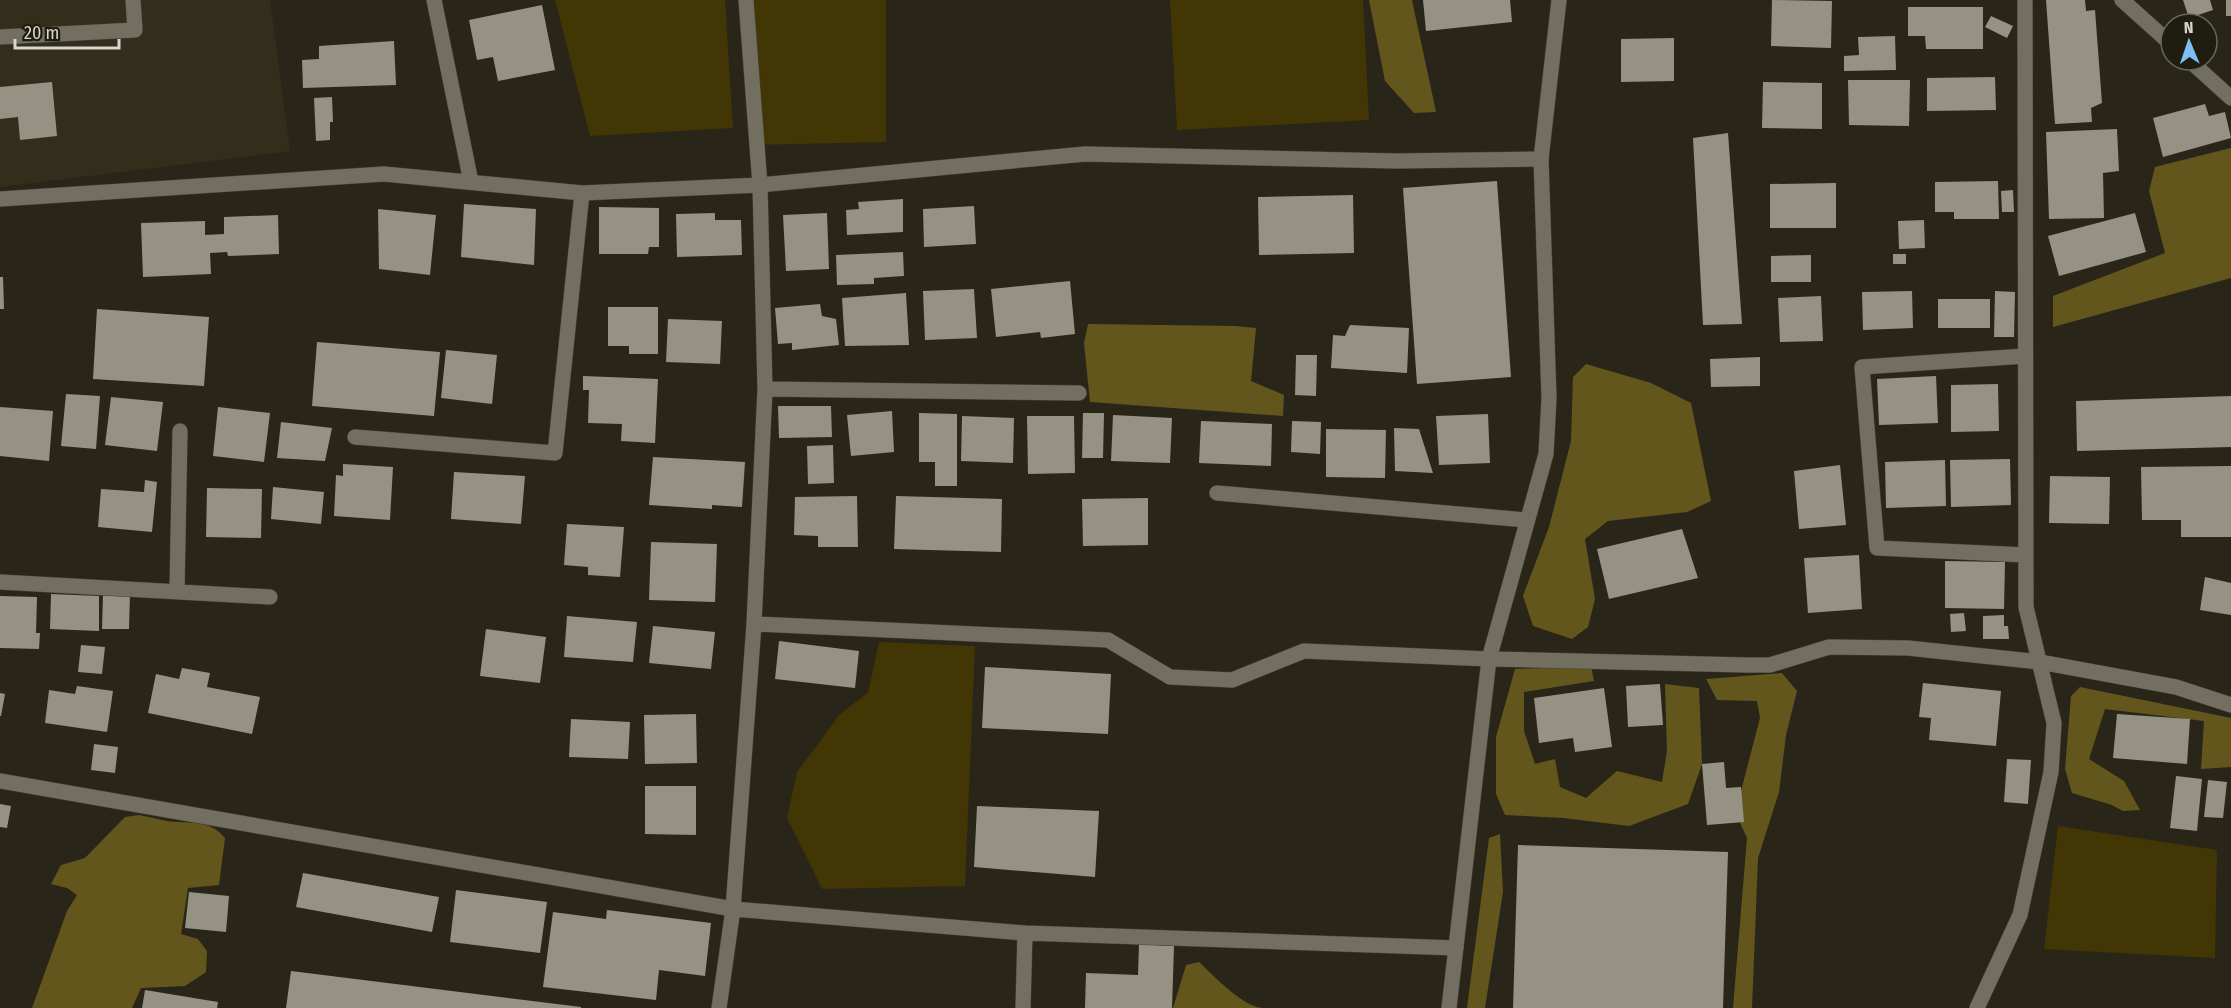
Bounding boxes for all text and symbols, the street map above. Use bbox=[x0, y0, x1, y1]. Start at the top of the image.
scale bar bbox=[15, 12, 118, 50]
north arrow bbox=[2159, 12, 2219, 72]
text: N bbox=[2183, 18, 2194, 37]
text: 20 m bbox=[24, 22, 59, 44]

